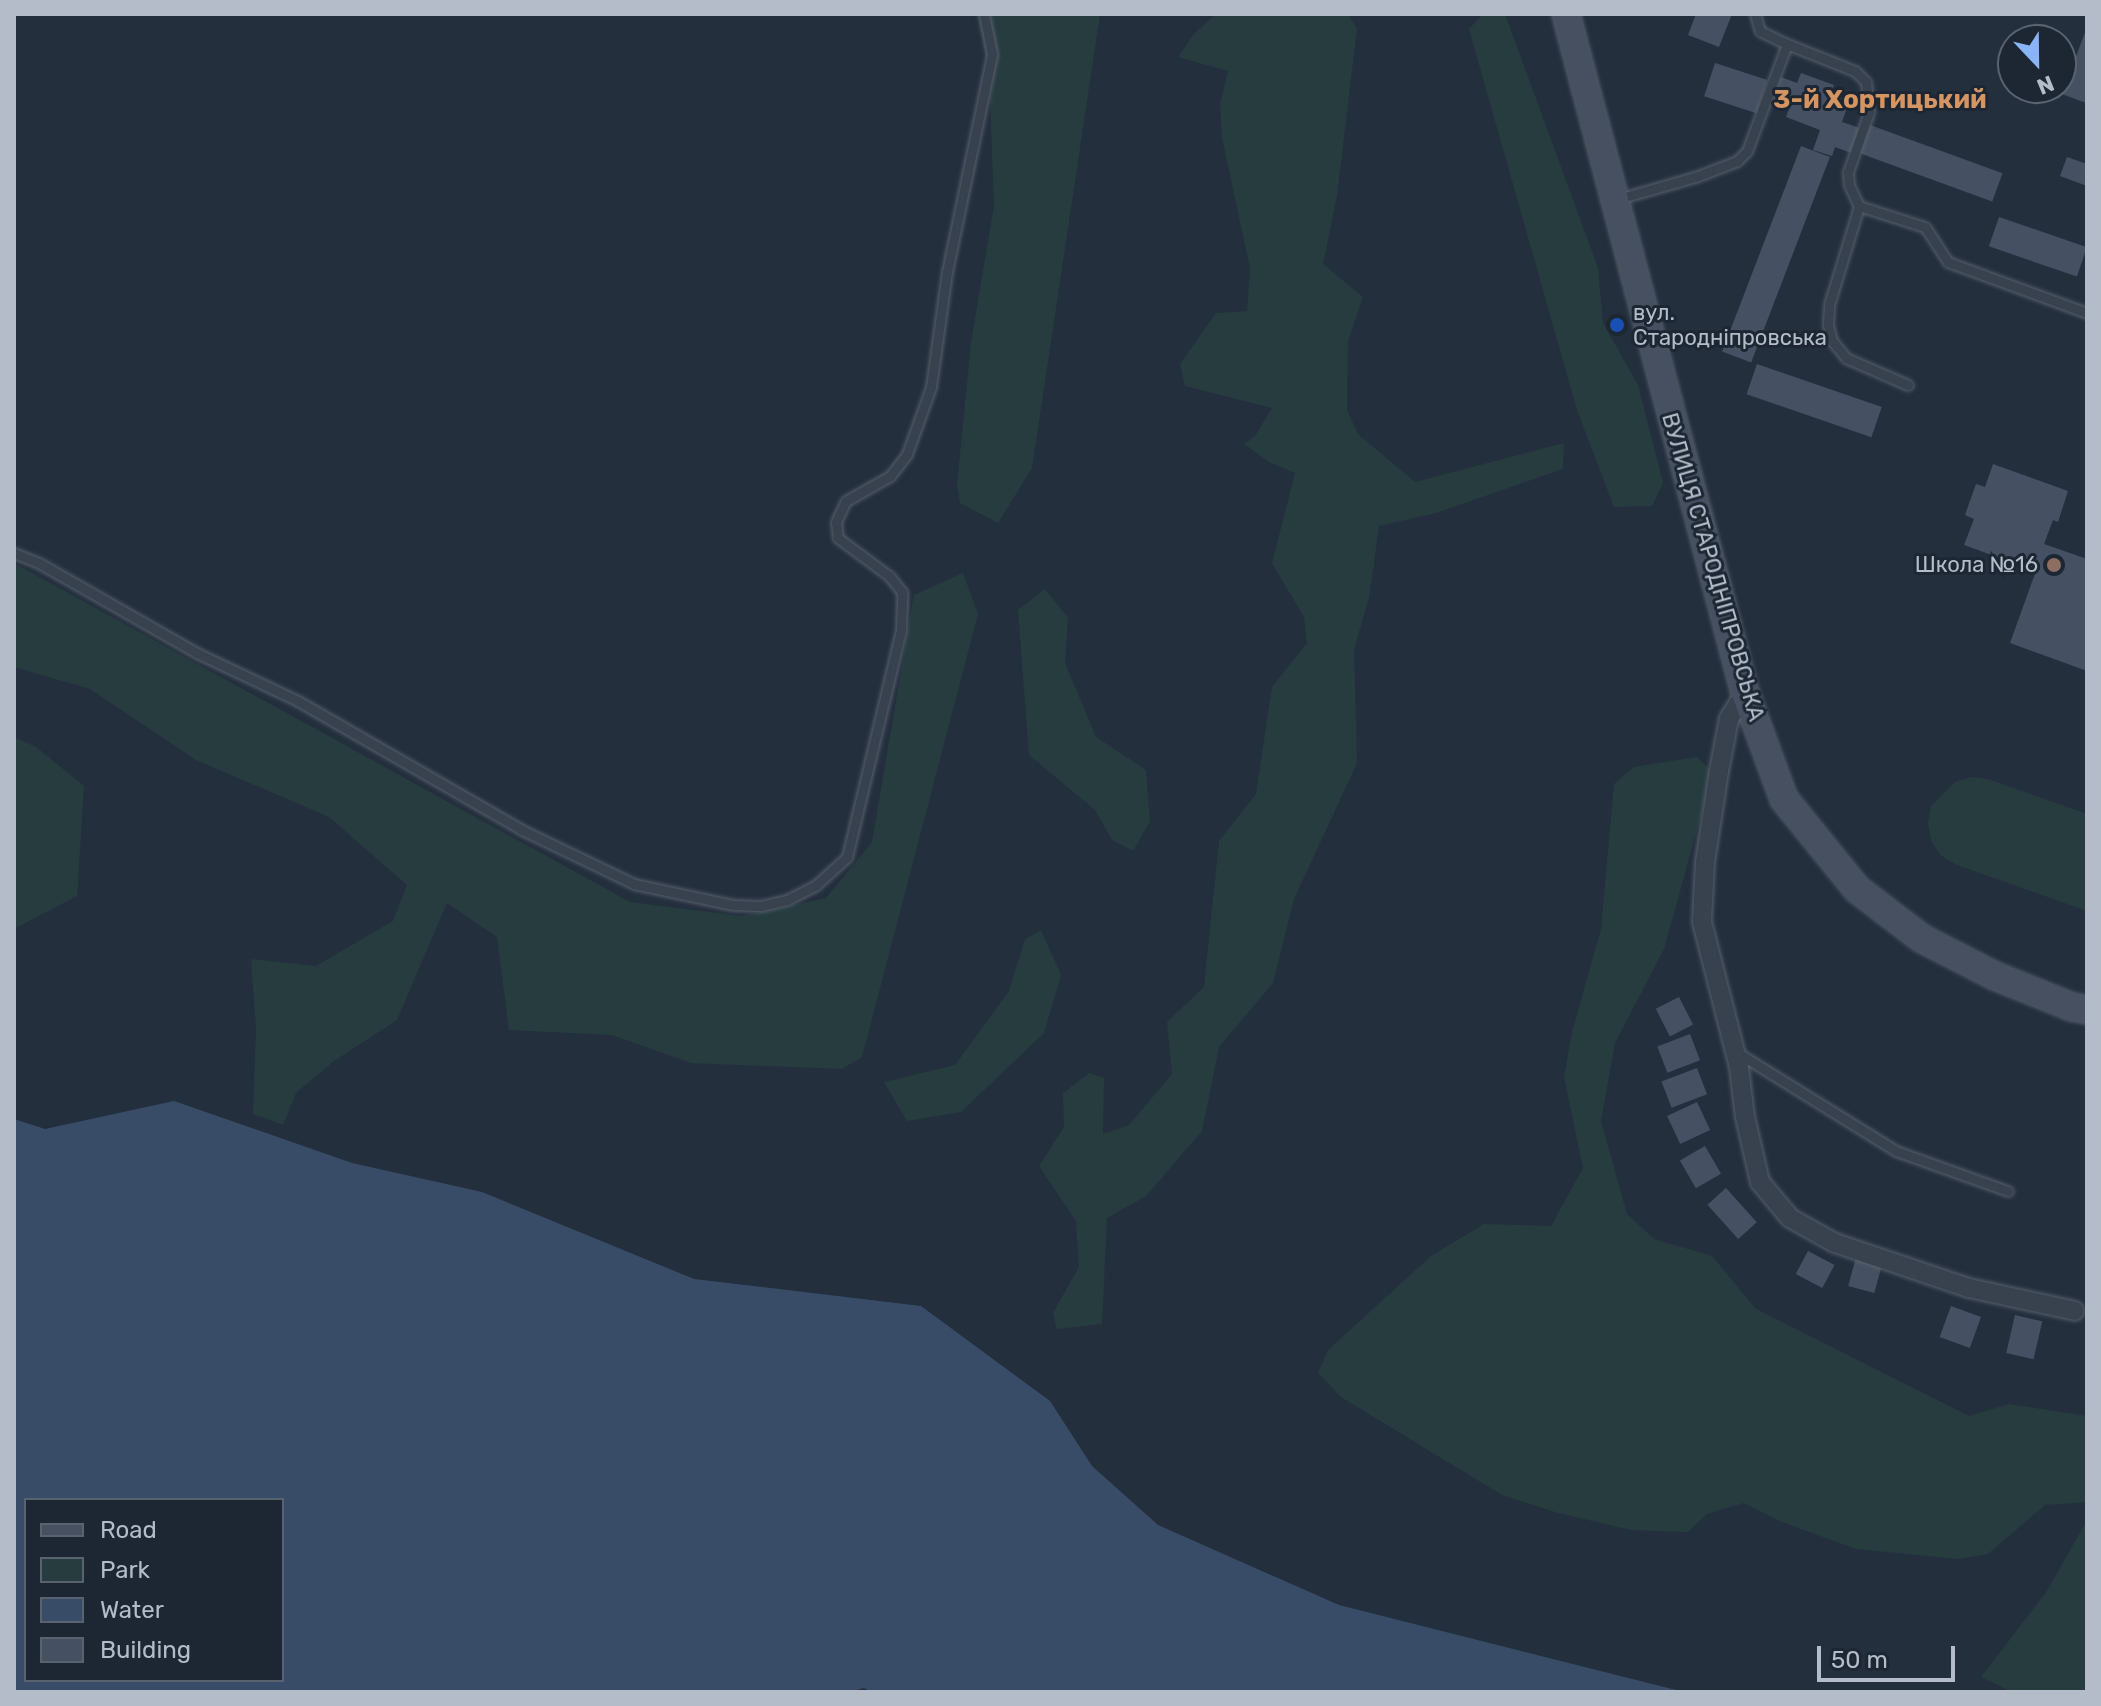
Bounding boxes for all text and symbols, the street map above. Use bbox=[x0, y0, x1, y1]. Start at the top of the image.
north arrow bbox=[1997, 24, 2077, 104]
text: N bbox=[2033, 69, 2058, 100]
district label: 3-й Хортицький bbox=[1773, 84, 1987, 116]
place label: вул. Стародніпровська bbox=[1633, 299, 1827, 350]
marker: вул. Стародніпровська bbox=[1608, 316, 1626, 334]
street label: ВУЛИЦЯ СТАРОДНІПРОВСЬКА bbox=[1656, 410, 1770, 724]
place label: Школа №16 bbox=[1915, 552, 2038, 578]
marker: Школа №16 bbox=[2045, 556, 2063, 574]
legend bbox=[24, 1498, 284, 1682]
text: Road bbox=[100, 1516, 157, 1544]
text: Park bbox=[100, 1556, 150, 1584]
text: Water bbox=[100, 1596, 164, 1624]
scale bar bbox=[1821, 1630, 1959, 1680]
text: Building bbox=[100, 1636, 191, 1664]
text: 50 m bbox=[1831, 1646, 1888, 1674]

